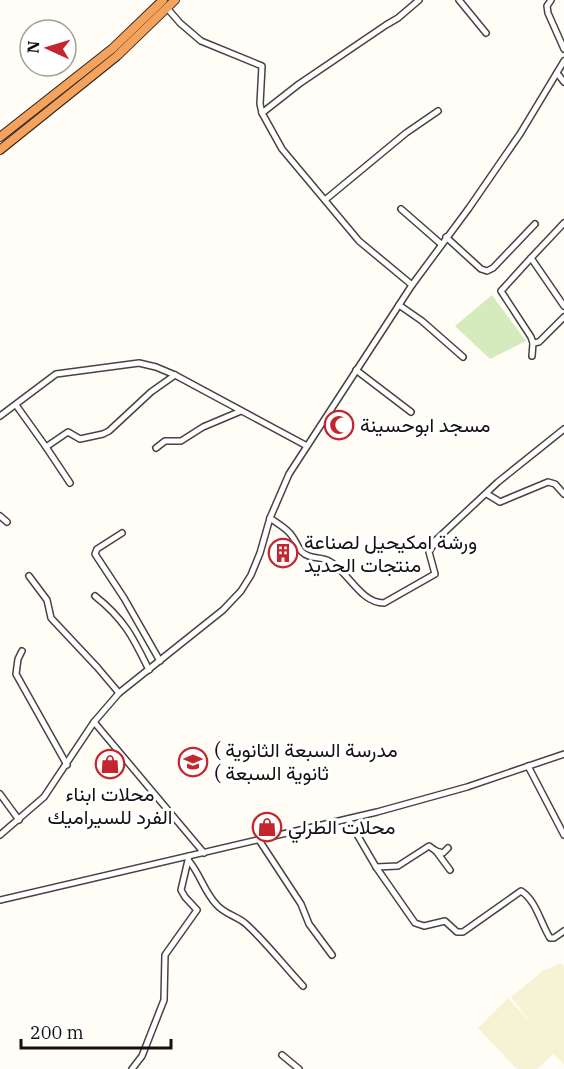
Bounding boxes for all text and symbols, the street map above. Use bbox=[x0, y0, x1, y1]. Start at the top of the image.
north arrow bbox=[18, 18, 78, 78]
text: N bbox=[23, 40, 43, 54]
mosque icon: مسجد ابوحسينة bbox=[323, 409, 355, 441]
place label: مسجد ابوحسينة bbox=[360, 411, 491, 438]
place label: ورشة امكيحيل لصناعة منتجات الحديد bbox=[304, 528, 477, 578]
building icon: ورشة امكيحيل لصناعة منتجات الحديد bbox=[267, 537, 299, 569]
place label: ( مدرسة السبعة الثانوية ( ثانوية السبعة bbox=[214, 736, 398, 786]
school or university icon: ( مدرسة السبعة الثانوية ( ثانوية السبعة bbox=[177, 746, 209, 778]
shop icon: محلات ابناء الفرد للسيراميك bbox=[94, 748, 126, 780]
place label: محلات ابناء الفرد للسيراميك bbox=[48, 780, 172, 830]
shop icon: محلات الطرلي bbox=[251, 811, 283, 843]
place label: محلات الطرلي bbox=[288, 813, 395, 844]
scale bar bbox=[21, 1012, 171, 1050]
text: 200 m bbox=[30, 1021, 84, 1044]

